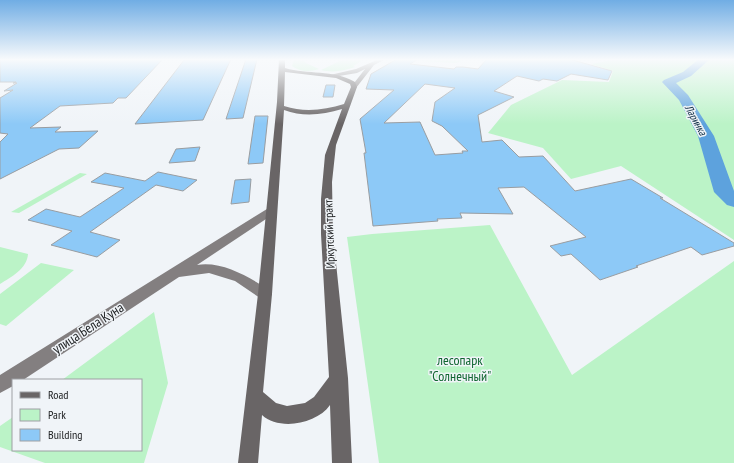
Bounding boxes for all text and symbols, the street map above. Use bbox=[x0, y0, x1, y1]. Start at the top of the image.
water label: Ларинка bbox=[681, 101, 710, 138]
street label: Иркутский тракт bbox=[320, 199, 338, 269]
street label: улица Бела Куна bbox=[49, 298, 127, 358]
park label: лесопарк "Солнечный" bbox=[429, 351, 491, 385]
legend bbox=[12, 379, 142, 451]
text: Road bbox=[48, 387, 68, 402]
text: Park bbox=[48, 407, 66, 422]
text: Building bbox=[48, 427, 83, 442]

